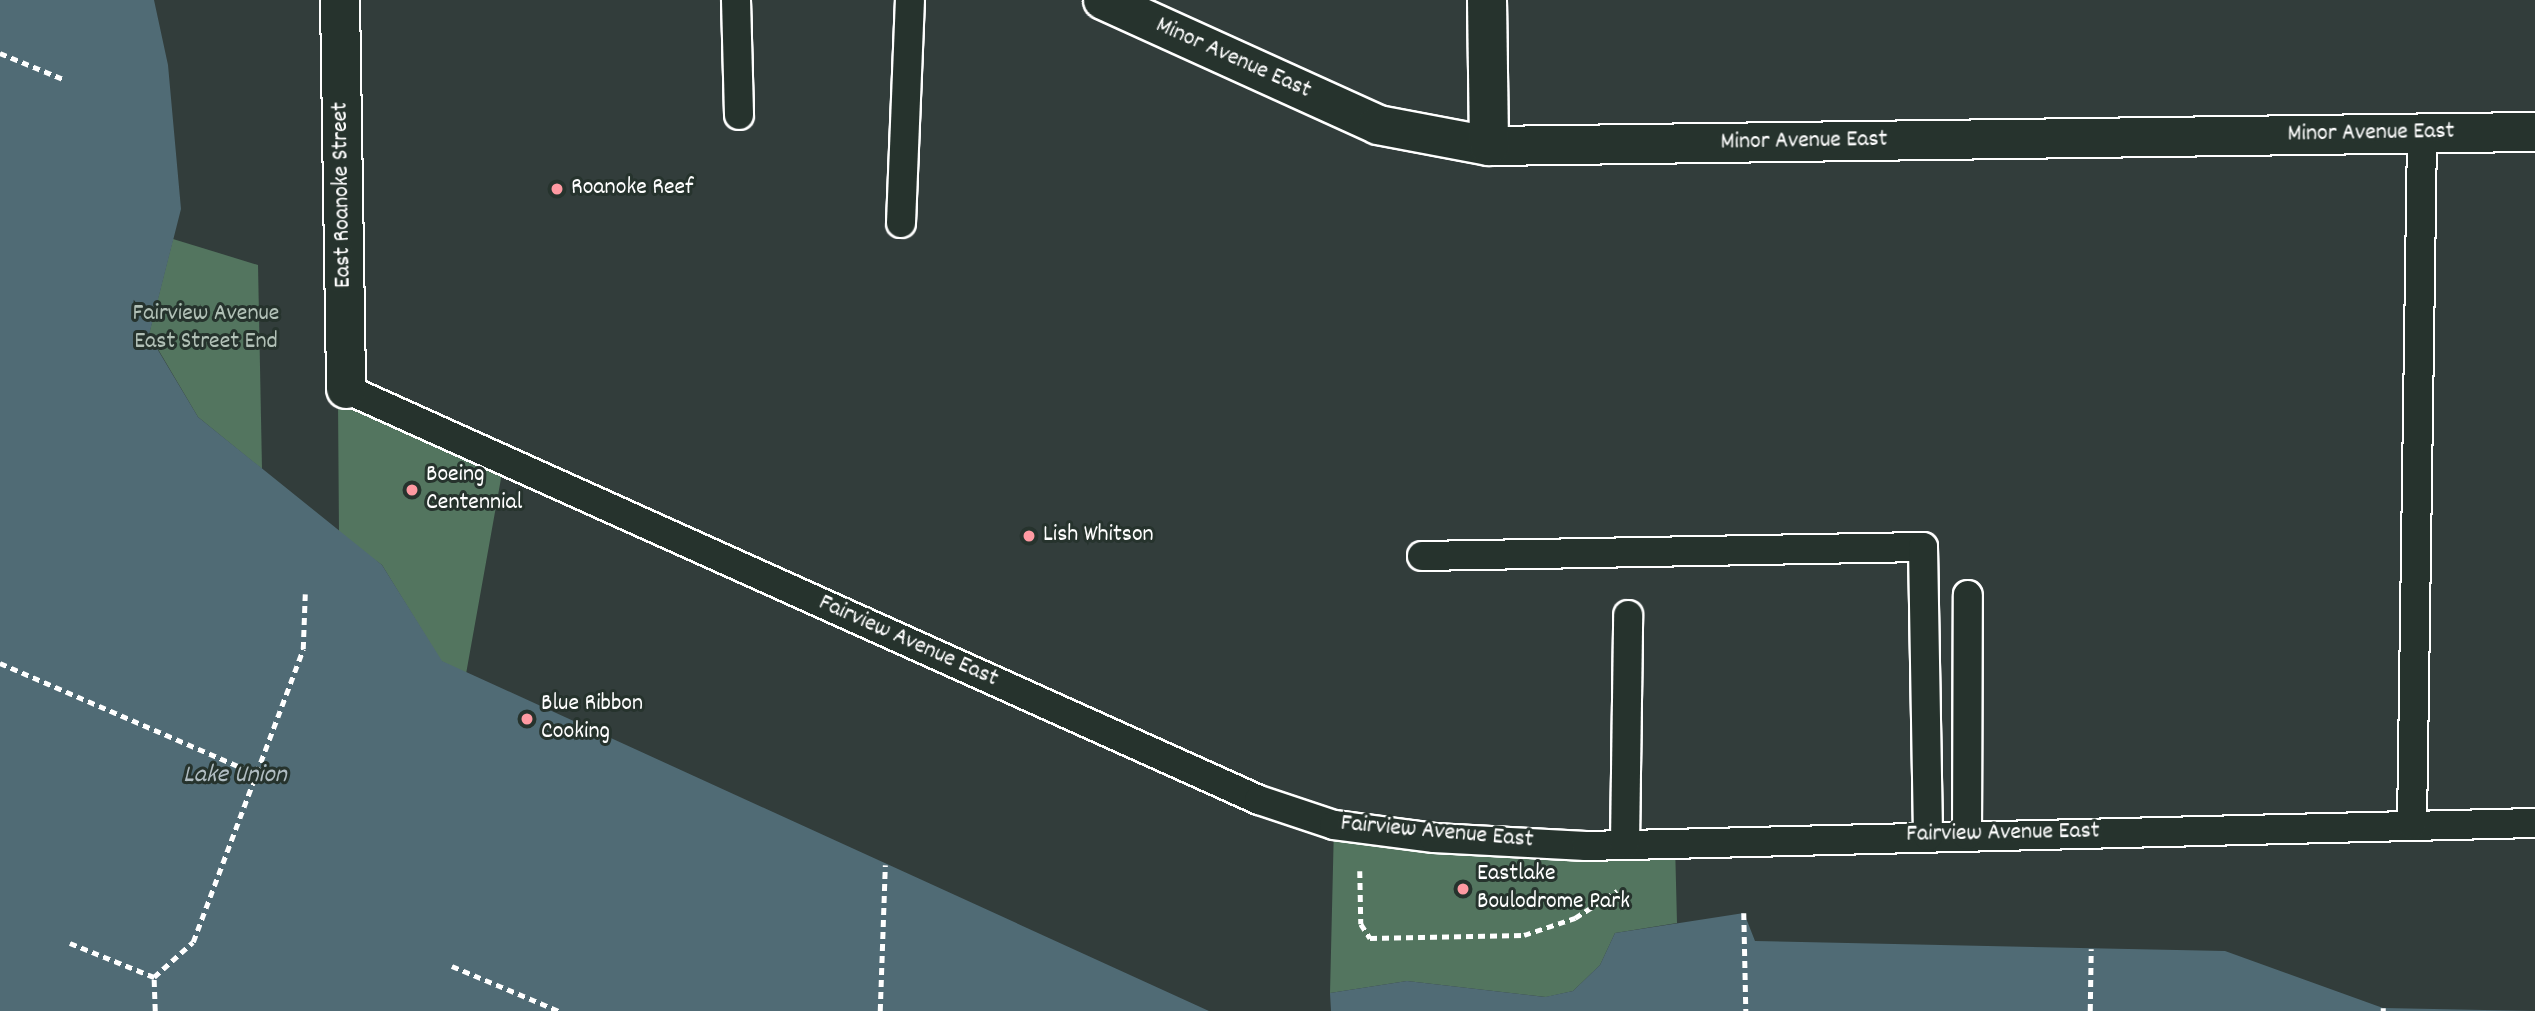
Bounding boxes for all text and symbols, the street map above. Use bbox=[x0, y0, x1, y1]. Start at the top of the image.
street label: Minor Avenue East bbox=[1151, 12, 1315, 106]
street label: East Roanoke Street bbox=[327, 102, 359, 288]
street label: Minor Avenue East bbox=[2287, 118, 2455, 150]
street label: Minor Avenue East bbox=[1720, 126, 1888, 158]
place label: Roanoke Reef bbox=[571, 175, 694, 203]
marker: Roanoke Reef bbox=[549, 181, 565, 197]
park label: Fairview Avenue East Street End bbox=[133, 301, 279, 357]
place label: Boeing Centennial bbox=[426, 462, 522, 518]
marker: Boeing Centennial bbox=[404, 482, 420, 498]
place label: Lish Whitson bbox=[1043, 522, 1154, 550]
marker: Lish Whitson bbox=[1021, 528, 1037, 544]
street label: Fairview Avenue East bbox=[814, 590, 1002, 694]
place label: Blue Ribbon Cooking bbox=[541, 691, 643, 747]
marker: Blue Ribbon Cooking bbox=[519, 711, 535, 727]
water label: Lake Union bbox=[183, 760, 287, 792]
street label: Fairview Avenue East bbox=[1339, 810, 1535, 856]
street label: Fairview Avenue East bbox=[1906, 818, 2100, 850]
place label: Eastlake Boulodrome Park bbox=[1477, 861, 1630, 917]
marker: Eastlake Boulodrome Park bbox=[1455, 881, 1471, 897]

